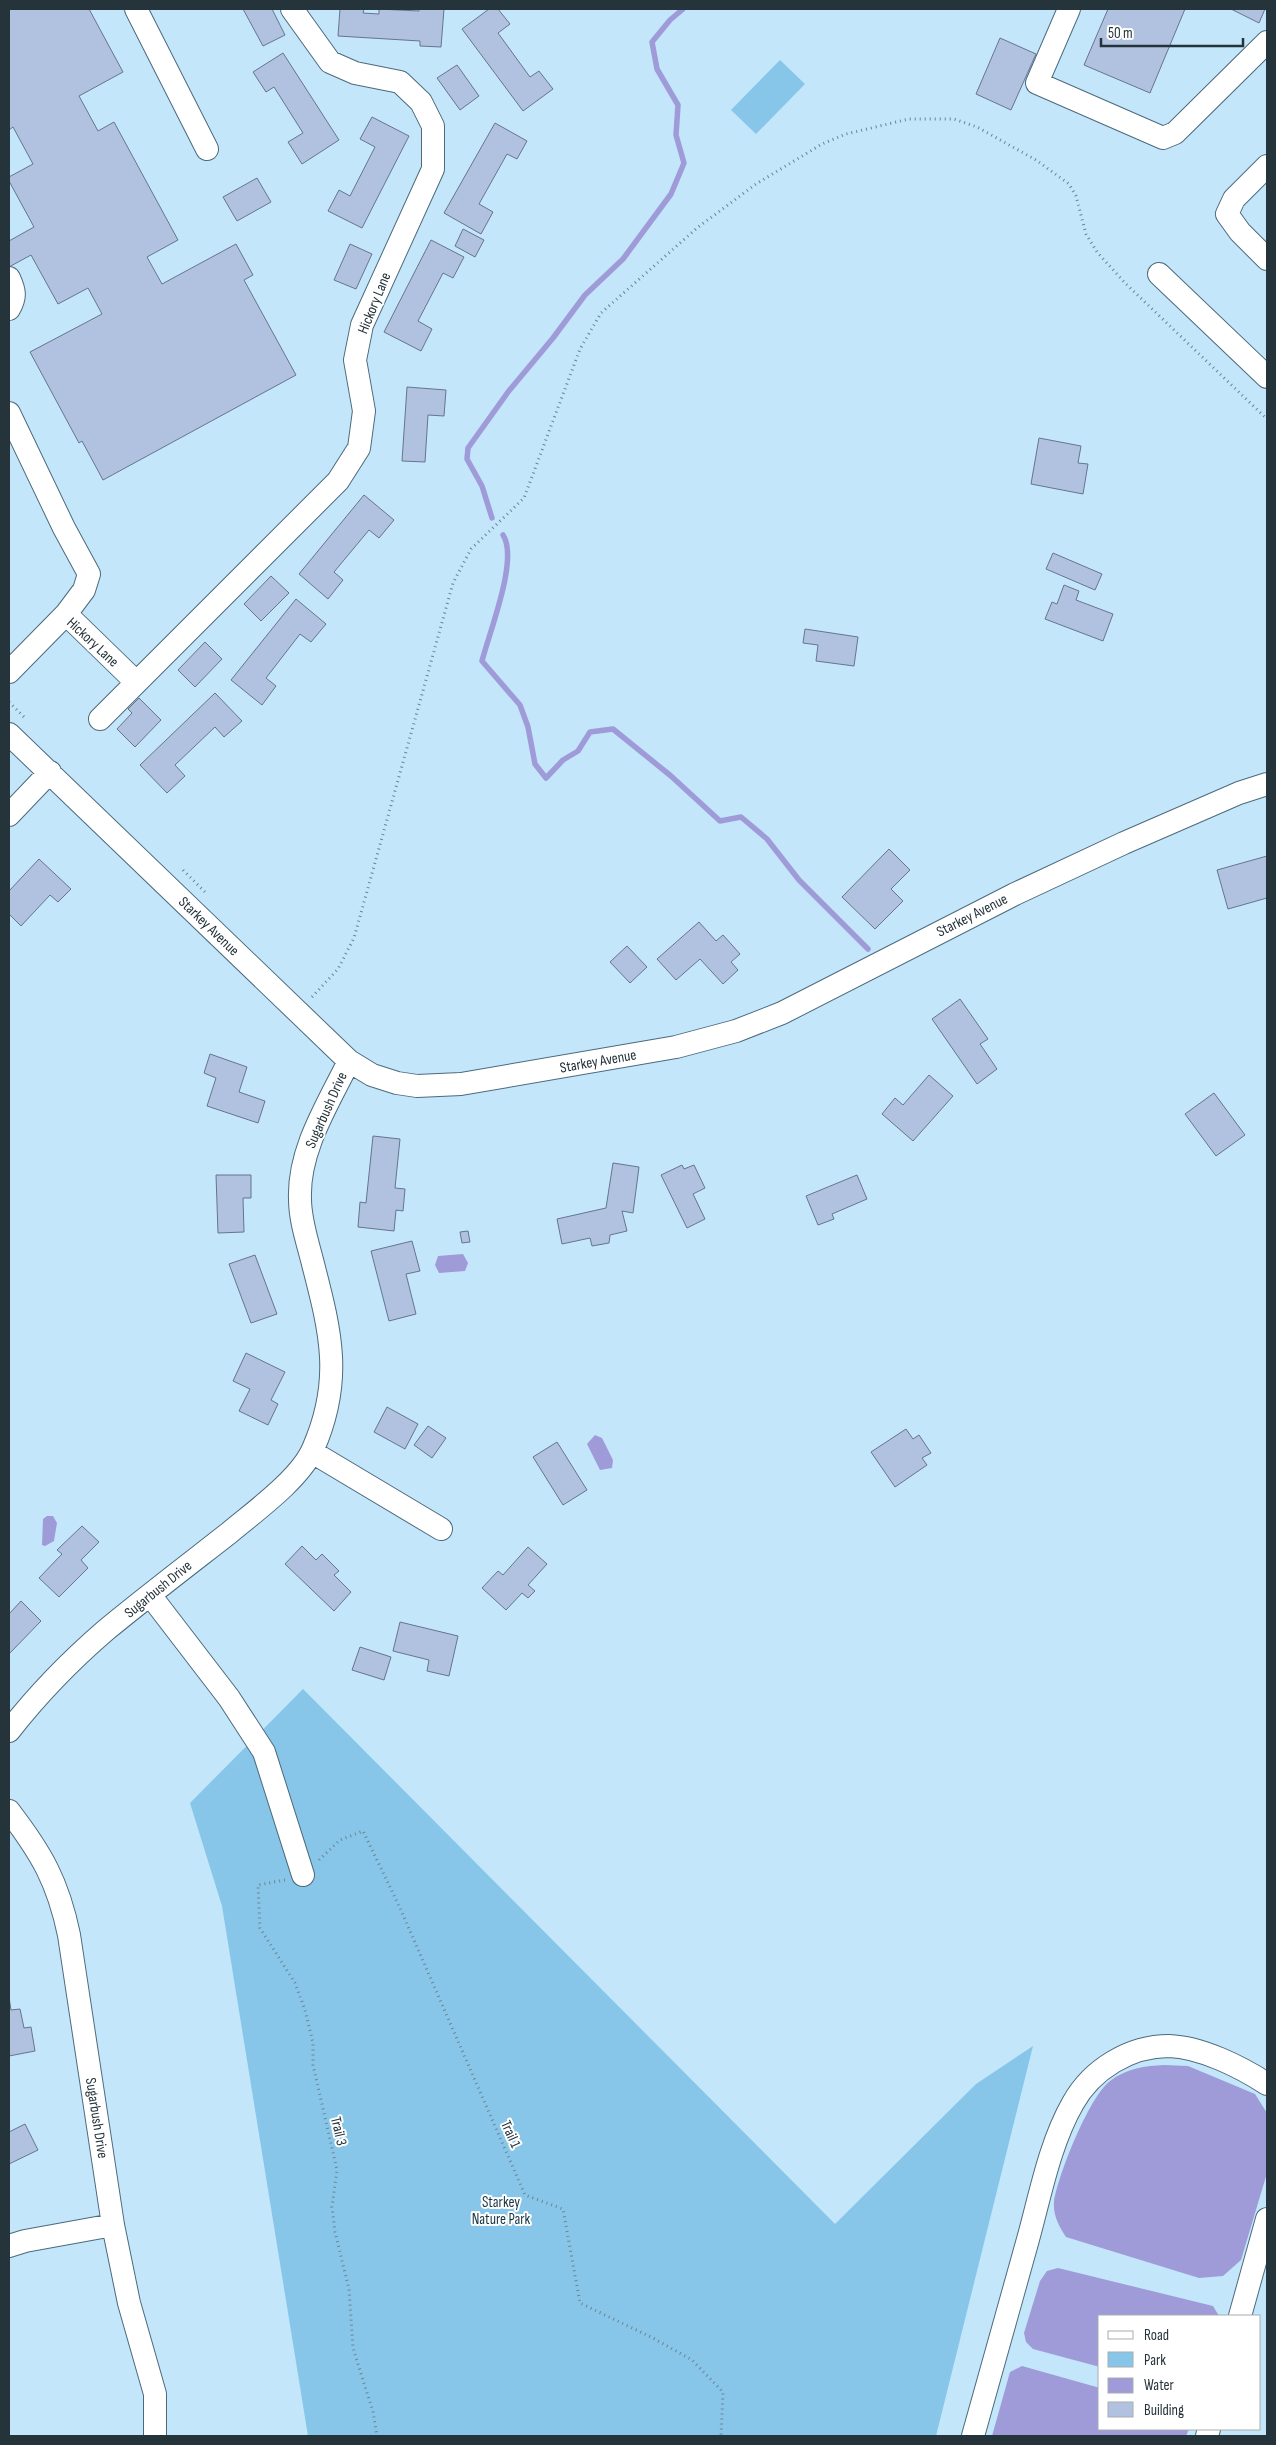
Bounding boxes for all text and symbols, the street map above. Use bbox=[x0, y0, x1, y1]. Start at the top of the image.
scale bar bbox=[1101, 15, 1244, 47]
text: 50 m bbox=[1108, 24, 1133, 43]
street label: Hickory Lane bbox=[354, 270, 395, 337]
street label: Hickory Lane bbox=[63, 613, 123, 671]
street label: Starkey Avenue bbox=[933, 889, 1011, 941]
street label: Starkey Avenue bbox=[174, 893, 243, 960]
street label: Starkey Avenue bbox=[558, 1045, 638, 1078]
street label: Sugarbush Drive bbox=[301, 1069, 352, 1151]
street label: Sugarbush Drive bbox=[121, 1556, 196, 1622]
street label: Sugarbush Drive bbox=[81, 2076, 112, 2160]
street label: Trail 3 bbox=[326, 2115, 351, 2147]
street label: Trail 1 bbox=[496, 2118, 525, 2152]
park label: Starkey Nature Park bbox=[472, 2193, 531, 2229]
legend bbox=[1098, 2315, 1261, 2430]
text: Road bbox=[1144, 2326, 1169, 2345]
text: Park bbox=[1144, 2351, 1166, 2370]
text: Water bbox=[1144, 2376, 1175, 2395]
text: Building bbox=[1144, 2401, 1184, 2420]

